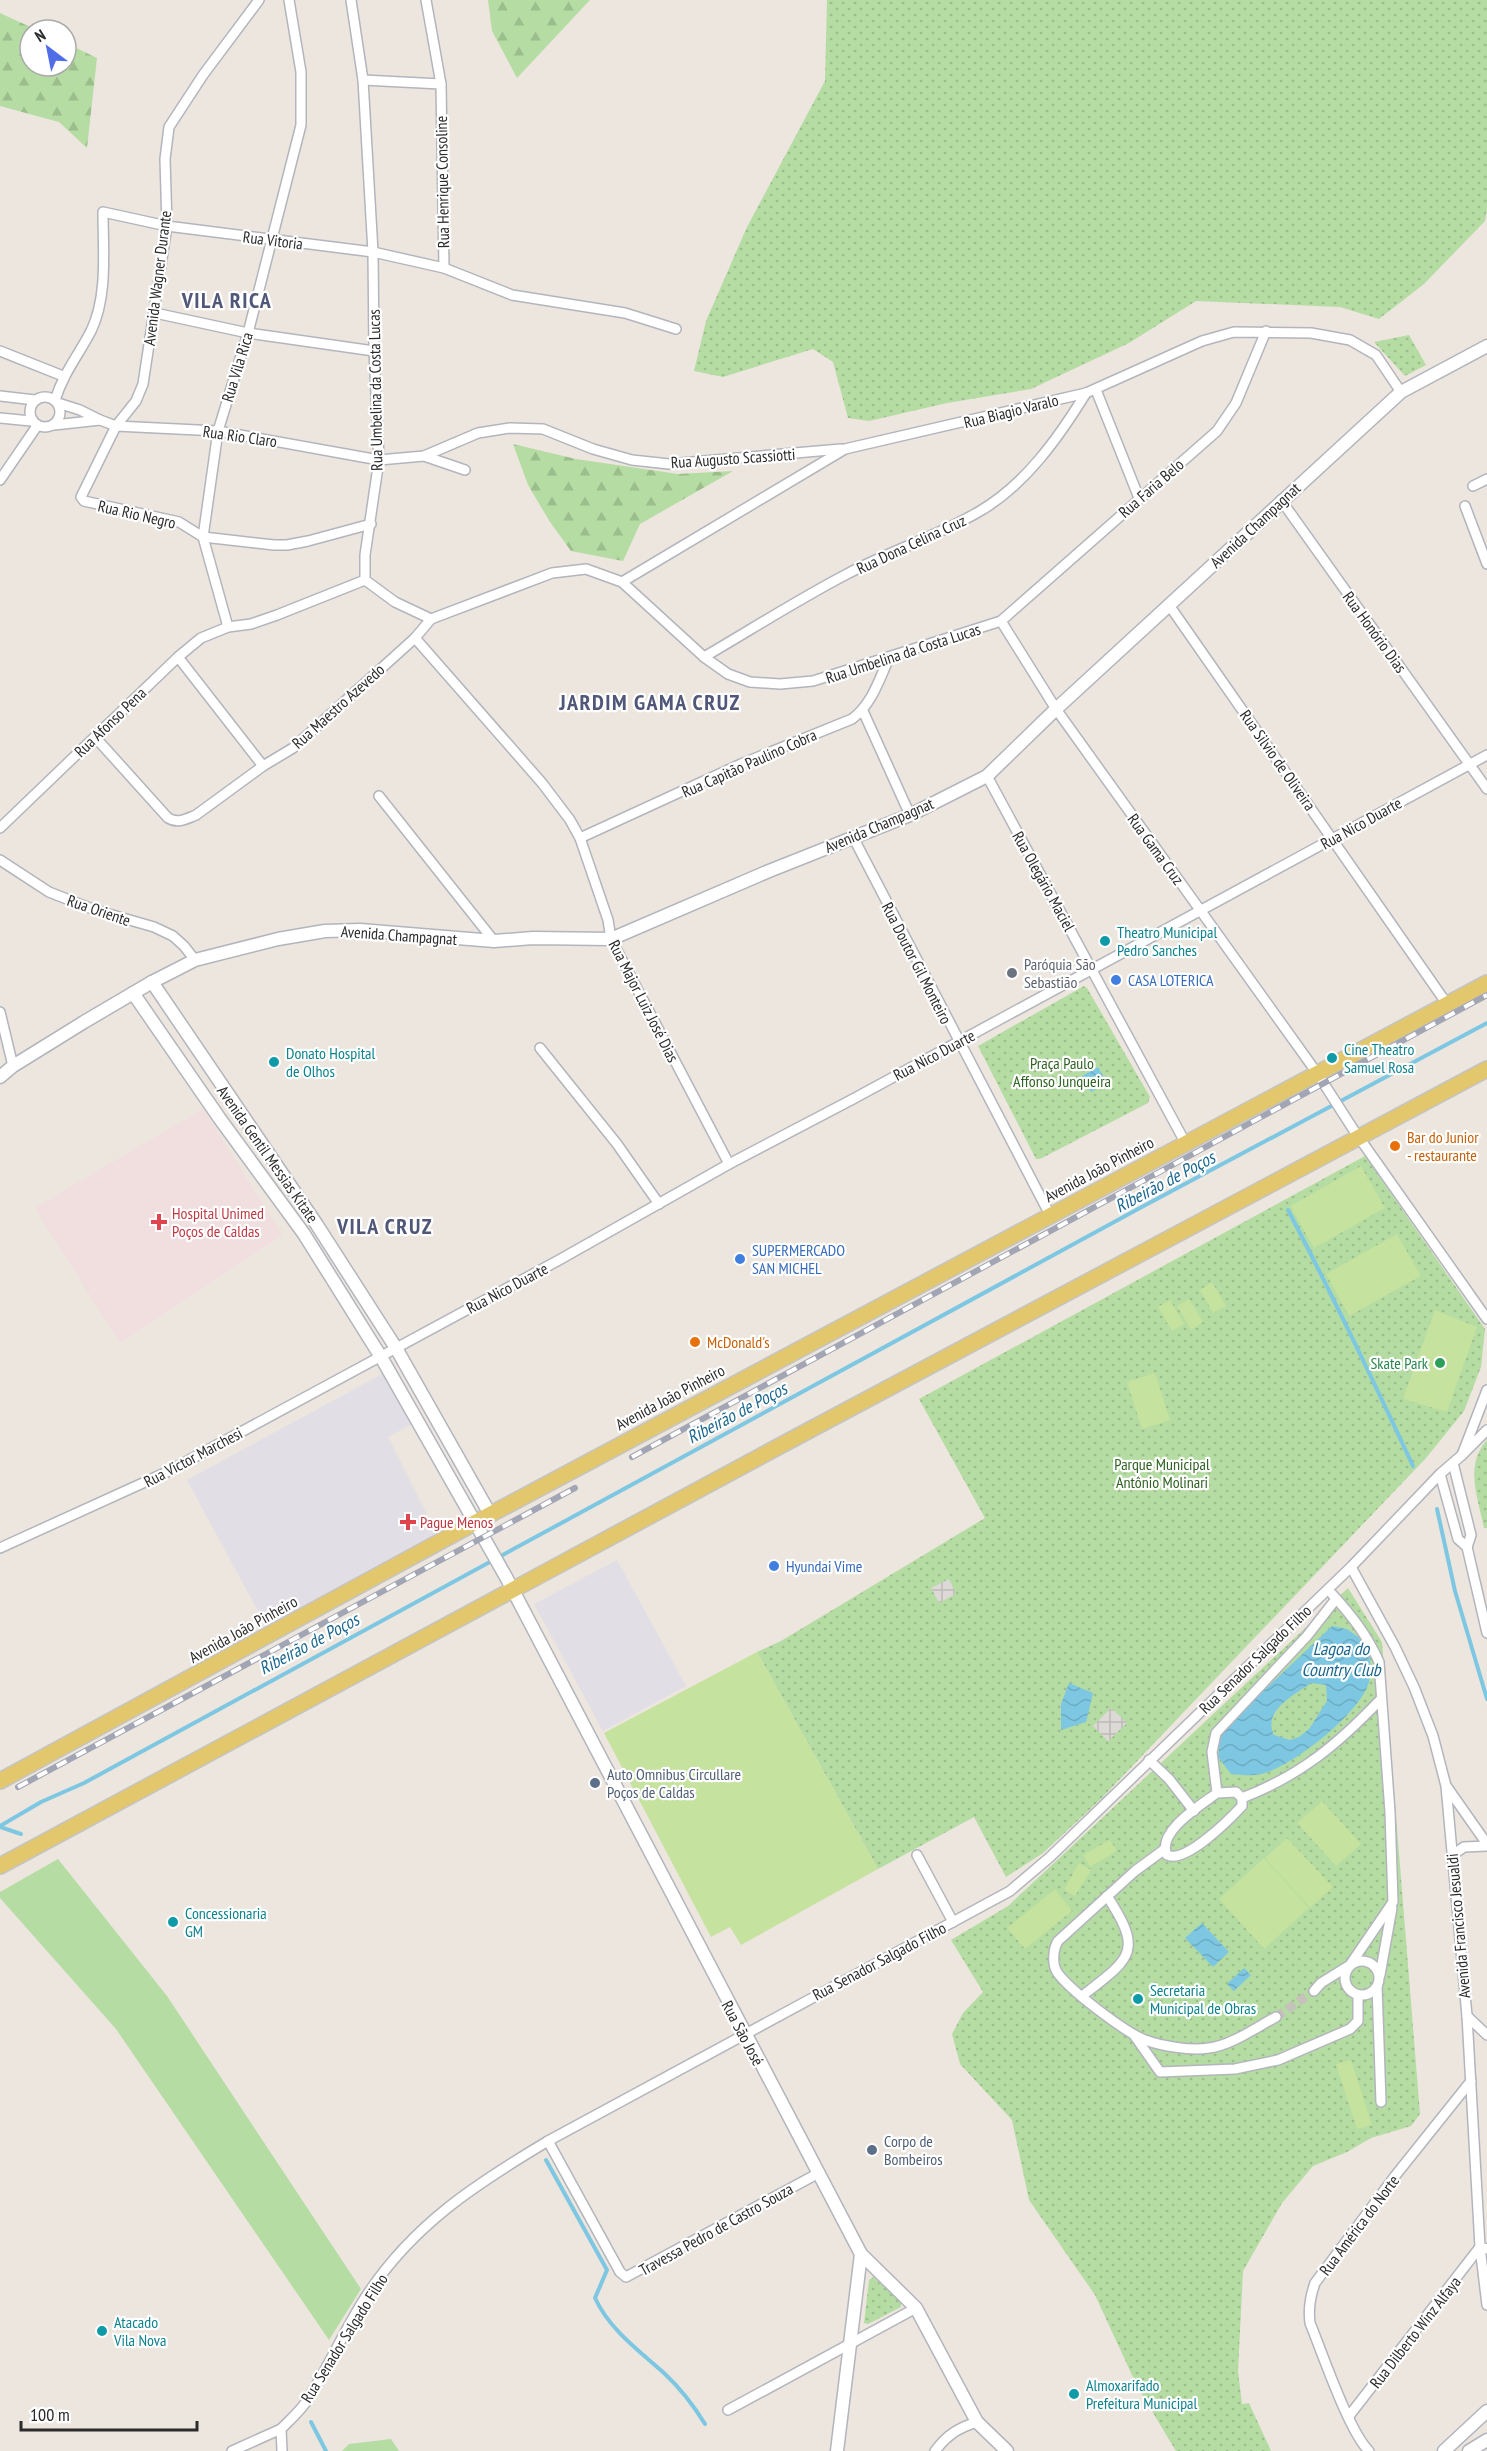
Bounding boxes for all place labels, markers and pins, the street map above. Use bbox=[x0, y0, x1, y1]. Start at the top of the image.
place label: Theatro Municipal Pedro Sanches bbox=[1117, 922, 1217, 960]
marker: Theatro Municipal Pedro Sanches bbox=[1098, 934, 1112, 948]
place label: Paróquia São Sebastião bbox=[1024, 954, 1096, 992]
marker: Paróquia São Sebastião bbox=[1005, 966, 1019, 980]
place label: CASA LOTERICA bbox=[1128, 970, 1214, 990]
marker: CASA LOTERICA bbox=[1109, 973, 1123, 987]
place label: Cine Theatro Samuel Rosa bbox=[1344, 1039, 1414, 1077]
place label: Donato Hospital de Olhos bbox=[286, 1043, 375, 1081]
marker: Cine Theatro Samuel Rosa bbox=[1325, 1051, 1339, 1065]
marker: Donato Hospital de Olhos bbox=[267, 1055, 281, 1069]
place label: Bar do Junior - restaurante bbox=[1407, 1127, 1479, 1165]
marker: Bar do Junior - restaurante bbox=[1388, 1139, 1402, 1153]
place label: Hospital Unimed Poços de Caldas bbox=[172, 1203, 264, 1241]
marker: Hospital Unimed Poços de Caldas bbox=[150, 1213, 168, 1231]
place label: SUPERMERCADO SAN MICHEL bbox=[752, 1240, 845, 1278]
marker: SUPERMERCADO SAN MICHEL bbox=[733, 1252, 747, 1266]
place label: McDonald's bbox=[707, 1332, 770, 1352]
marker: McDonald's bbox=[688, 1335, 702, 1349]
place label: Skate Park bbox=[1370, 1353, 1429, 1373]
marker: Skate Park bbox=[1433, 1356, 1447, 1370]
place label: Pague Menos bbox=[420, 1512, 493, 1532]
marker: Pague Menos bbox=[401, 1515, 415, 1529]
place label: Hyundai Vime bbox=[786, 1556, 862, 1576]
marker: Hyundai Vime bbox=[767, 1559, 781, 1573]
place label: Auto Omnibus Circullare Poços de Caldas bbox=[607, 1764, 741, 1802]
marker: Auto Omnibus Circullare Poços de Caldas bbox=[588, 1776, 602, 1790]
place label: Concessionaria GM bbox=[185, 1903, 267, 1941]
marker: Concessionaria GM bbox=[166, 1915, 180, 1929]
place label: Secretaria Municipal de Obras bbox=[1150, 1980, 1256, 2018]
marker: Secretaria Municipal de Obras bbox=[1131, 1992, 1145, 2006]
place label: Corpo de Bombeiros bbox=[884, 2131, 943, 2169]
marker: Corpo de Bombeiros bbox=[865, 2143, 879, 2157]
place label: Atacado Vila Nova bbox=[113, 2312, 166, 2350]
marker: Atacado Vila Nova bbox=[95, 2324, 109, 2338]
place label: Almoxarifado Prefeitura Municipal bbox=[1086, 2375, 1198, 2413]
marker: Almoxarifado Prefeitura Municipal bbox=[1067, 2387, 1081, 2401]

